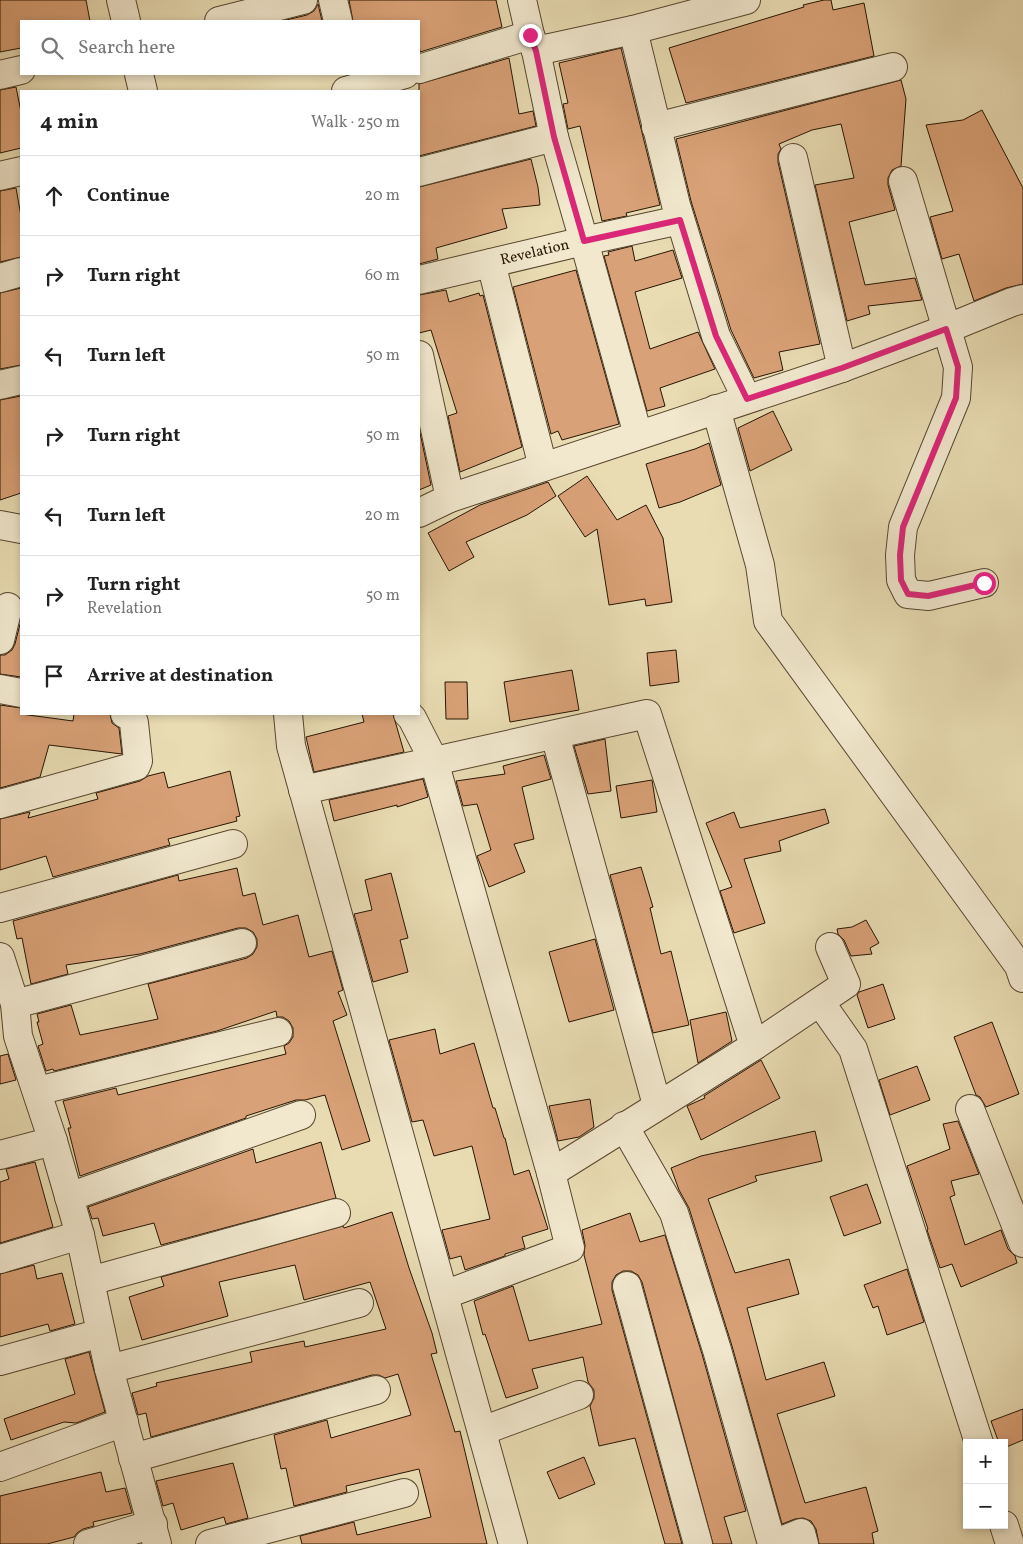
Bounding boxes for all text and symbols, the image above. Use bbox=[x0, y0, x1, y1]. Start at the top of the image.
search box bbox=[20, 20, 420, 75]
route end bbox=[519, 24, 542, 47]
icon: search bbox=[38, 34, 66, 62]
text: Search here bbox=[78, 35, 175, 61]
text: 4 min bbox=[40, 108, 99, 137]
text: Walk · 250 m bbox=[311, 112, 400, 134]
icon: ahead bbox=[40, 182, 68, 210]
text: Continue bbox=[87, 183, 170, 209]
text: 20 m bbox=[365, 185, 400, 207]
street label: Revelation bbox=[498, 234, 571, 271]
icon: right bbox=[40, 262, 68, 290]
text: Turn right bbox=[87, 263, 180, 289]
text: 60 m bbox=[365, 265, 400, 287]
icon: left bbox=[40, 342, 68, 370]
text: Turn left bbox=[87, 343, 166, 369]
text: 50 m bbox=[366, 345, 400, 367]
icon: right bbox=[40, 422, 68, 450]
text: Turn right bbox=[87, 423, 180, 449]
text: 50 m bbox=[366, 425, 400, 447]
icon: left bbox=[40, 502, 68, 530]
text: Turn left bbox=[87, 503, 166, 529]
text: 20 m bbox=[365, 505, 400, 527]
text: Turn right bbox=[87, 572, 180, 598]
route start bbox=[973, 572, 996, 595]
icon: right bbox=[40, 582, 68, 610]
text: 50 m bbox=[366, 585, 400, 607]
text: Revelation bbox=[87, 598, 162, 620]
icon: arrive bbox=[40, 662, 68, 690]
text: Arrive at destination bbox=[87, 663, 273, 689]
map controls bbox=[963, 1439, 1008, 1529]
button: + bbox=[963, 1439, 1008, 1484]
button: − bbox=[963, 1484, 1008, 1529]

